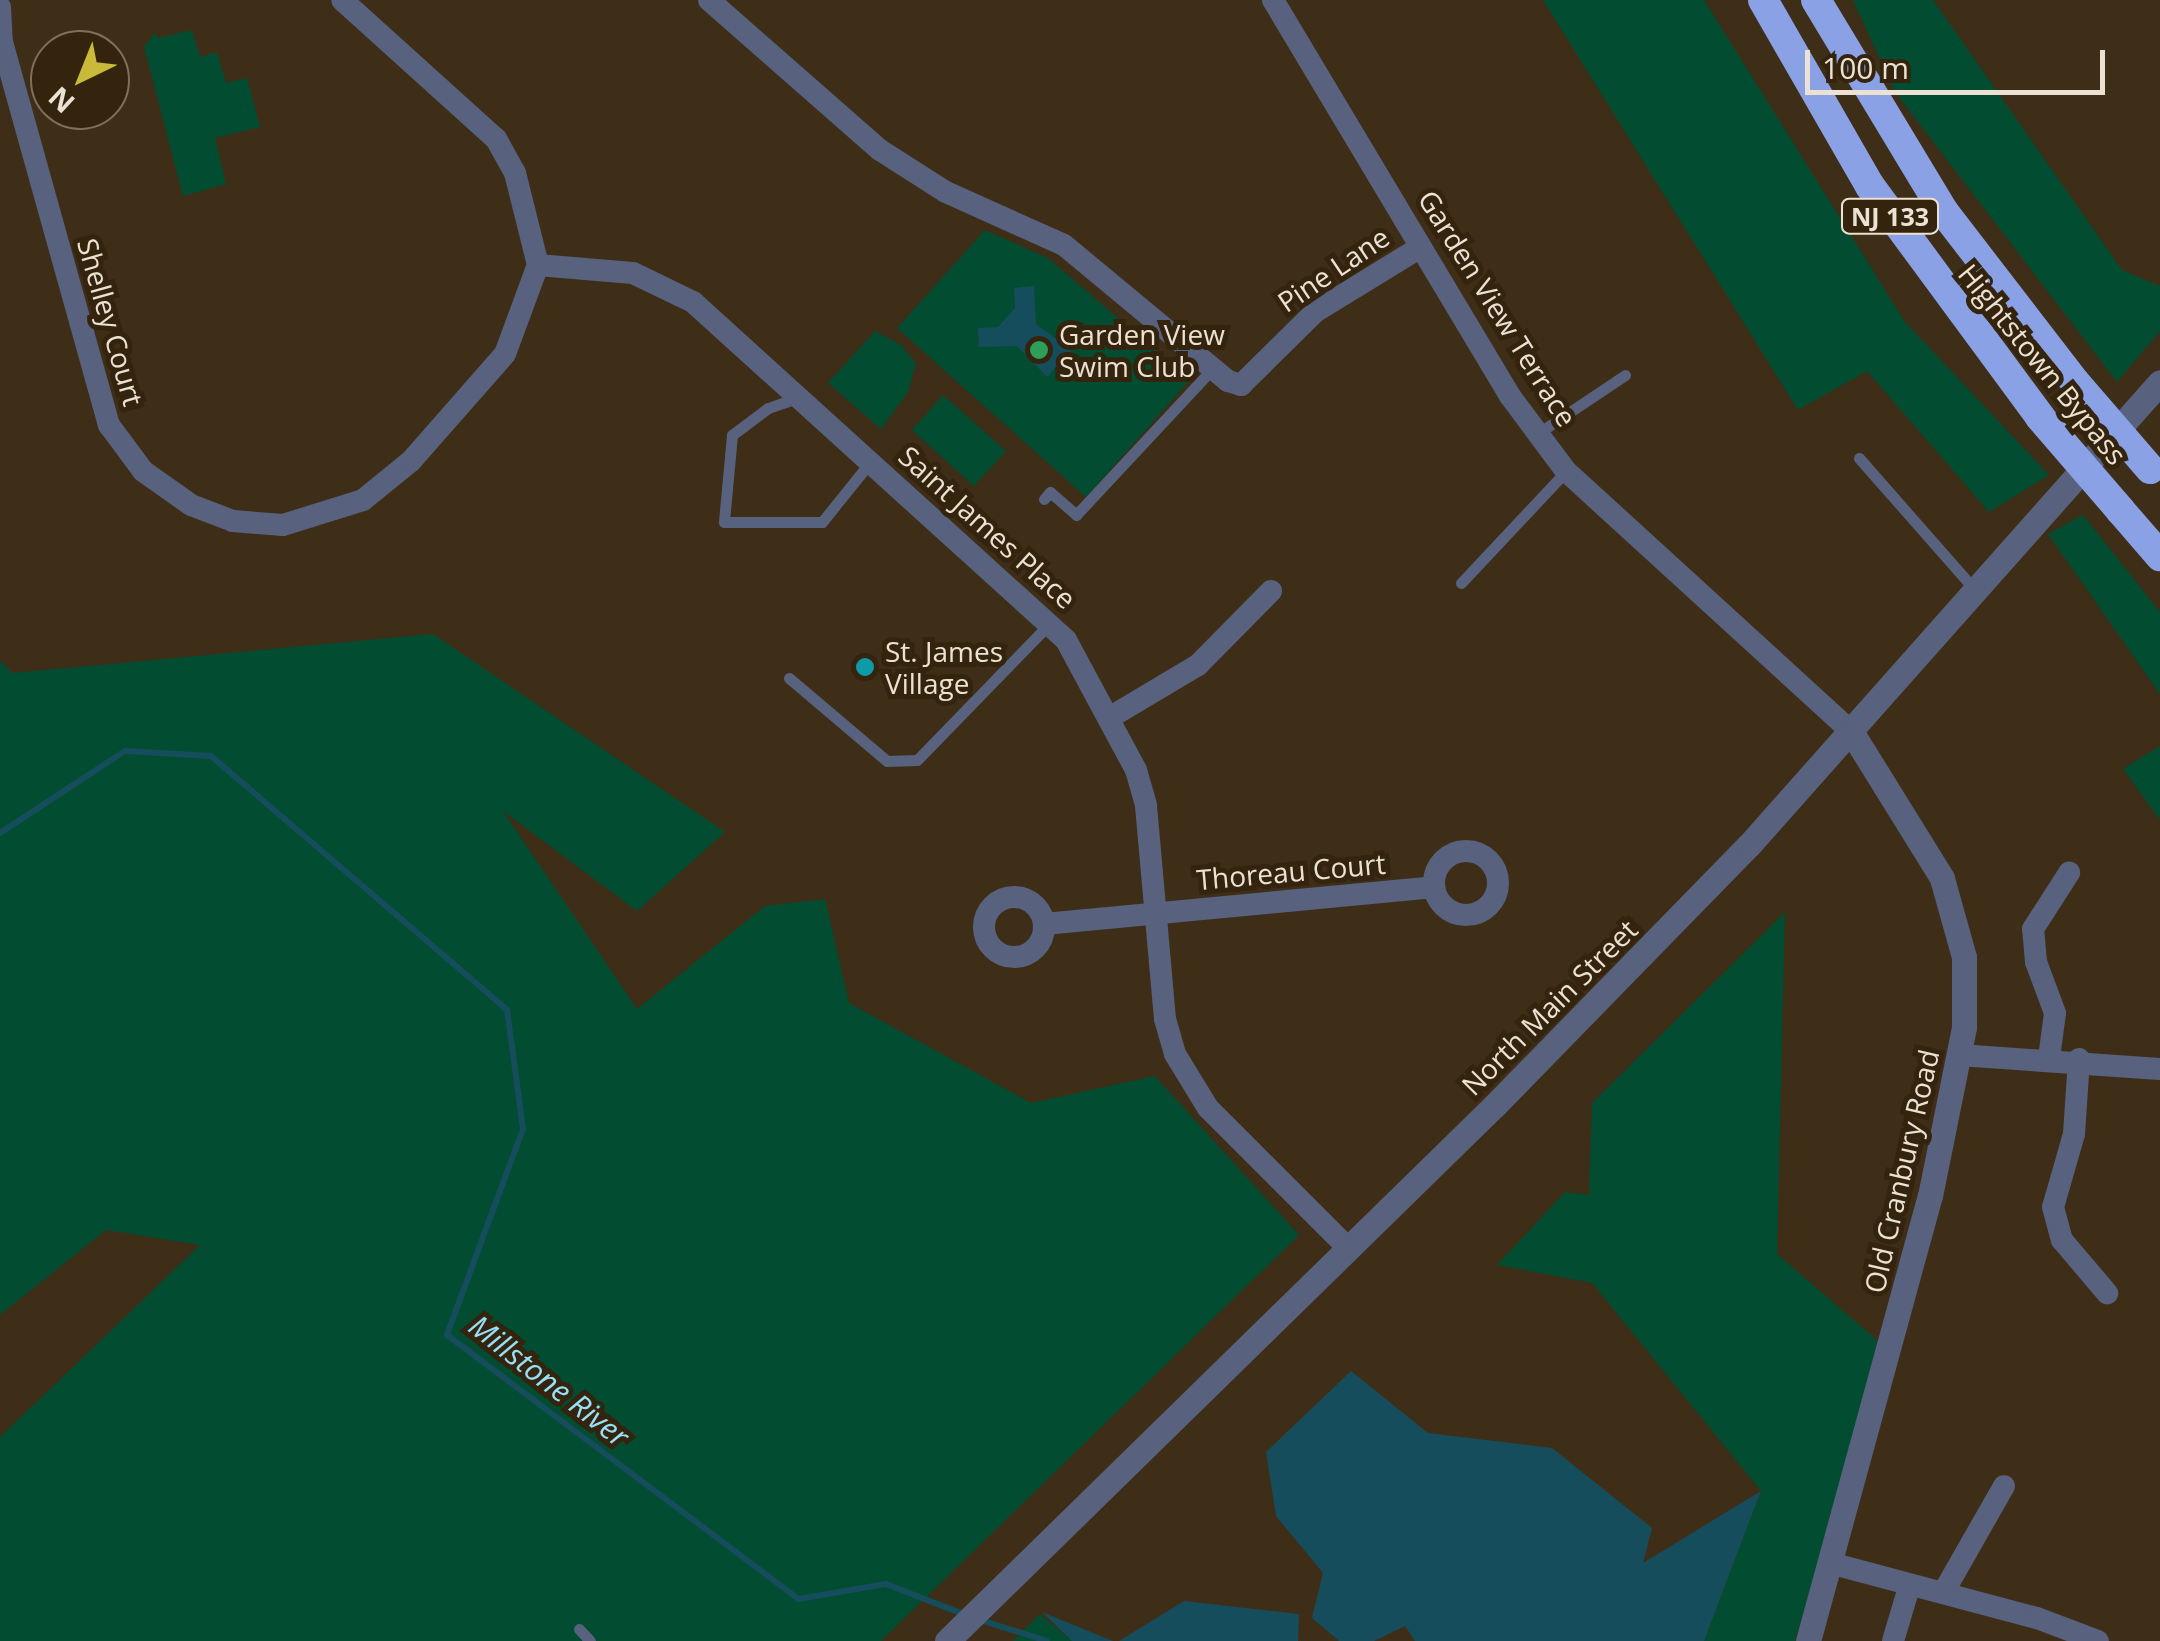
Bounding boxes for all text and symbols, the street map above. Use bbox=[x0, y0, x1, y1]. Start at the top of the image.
north arrow bbox=[30, 30, 130, 130]
scale bar bbox=[1810, 30, 2110, 92]
text: 100 m bbox=[1822, 47, 1909, 88]
text: N bbox=[40, 79, 82, 122]
street label: Garden View Terrace bbox=[1412, 184, 1584, 432]
road number: NJ 133 bbox=[1840, 196, 1940, 236]
street label: Pine Lane bbox=[1271, 220, 1395, 318]
street label: Shelley Court bbox=[71, 234, 151, 410]
street label: Hightstown Bypass bbox=[1952, 257, 2134, 471]
place label: Garden View Swim Club bbox=[1059, 317, 1225, 383]
marker: Garden View Swim Club bbox=[1028, 339, 1050, 361]
street label: Saint James Place bbox=[893, 439, 1083, 615]
place label: St. James Village bbox=[885, 634, 1003, 700]
marker: St. James Village bbox=[854, 656, 876, 678]
street label: Thoreau Court bbox=[1195, 846, 1387, 896]
street label: North Main Street bbox=[1454, 912, 1644, 1102]
street label: Old Cranbury Road bbox=[1857, 1046, 1945, 1296]
water label: Millstone River bbox=[462, 1307, 636, 1455]

